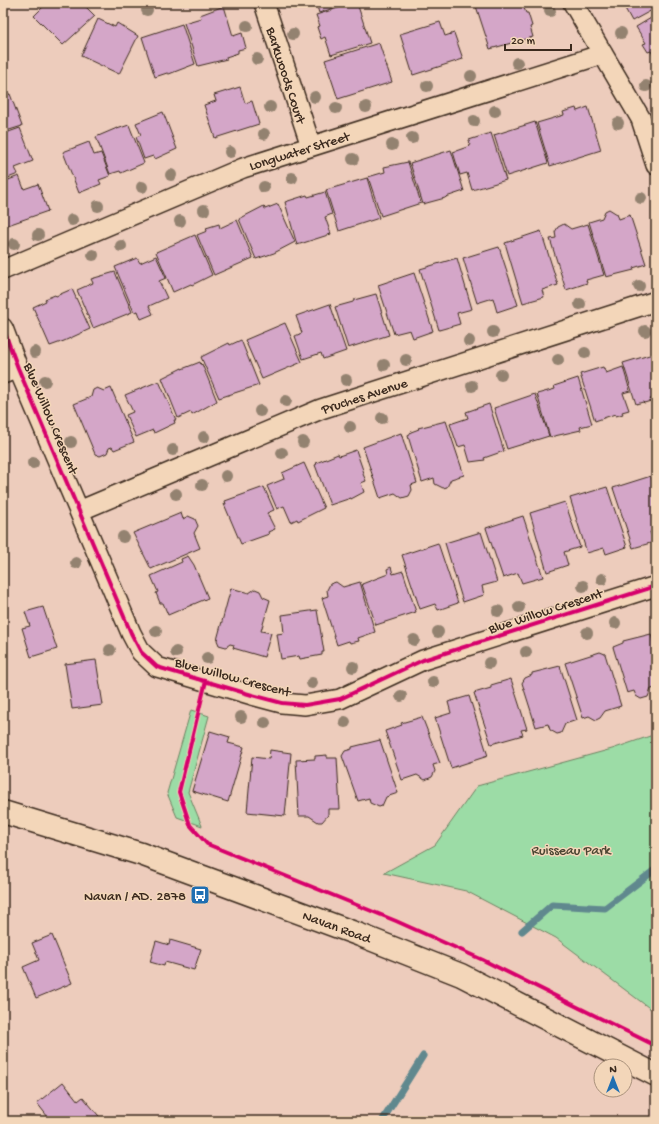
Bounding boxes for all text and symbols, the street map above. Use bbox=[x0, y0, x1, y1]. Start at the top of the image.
street label: Barkwoods Court bbox=[261, 25, 309, 127]
scale bar bbox=[505, 26, 571, 52]
text: 20 m bbox=[511, 35, 536, 49]
street label: Longwater Street bbox=[247, 129, 353, 176]
street label: Blue Willow Crescent bbox=[18, 360, 81, 478]
street label: Pruches Avenue bbox=[319, 375, 411, 420]
street label: Blue Willow Crescent bbox=[486, 585, 606, 639]
street label: Blue Willow Crescent bbox=[172, 655, 293, 702]
park label: Ruisseau Park bbox=[532, 843, 612, 860]
bus stop icon: Navan / AD. 2878 bbox=[189, 884, 211, 906]
place label: Navan / AD. 2878 bbox=[84, 889, 186, 906]
street label: Navan Road bbox=[300, 908, 374, 949]
north arrow bbox=[593, 1058, 633, 1098]
text: N bbox=[609, 1064, 617, 1076]

